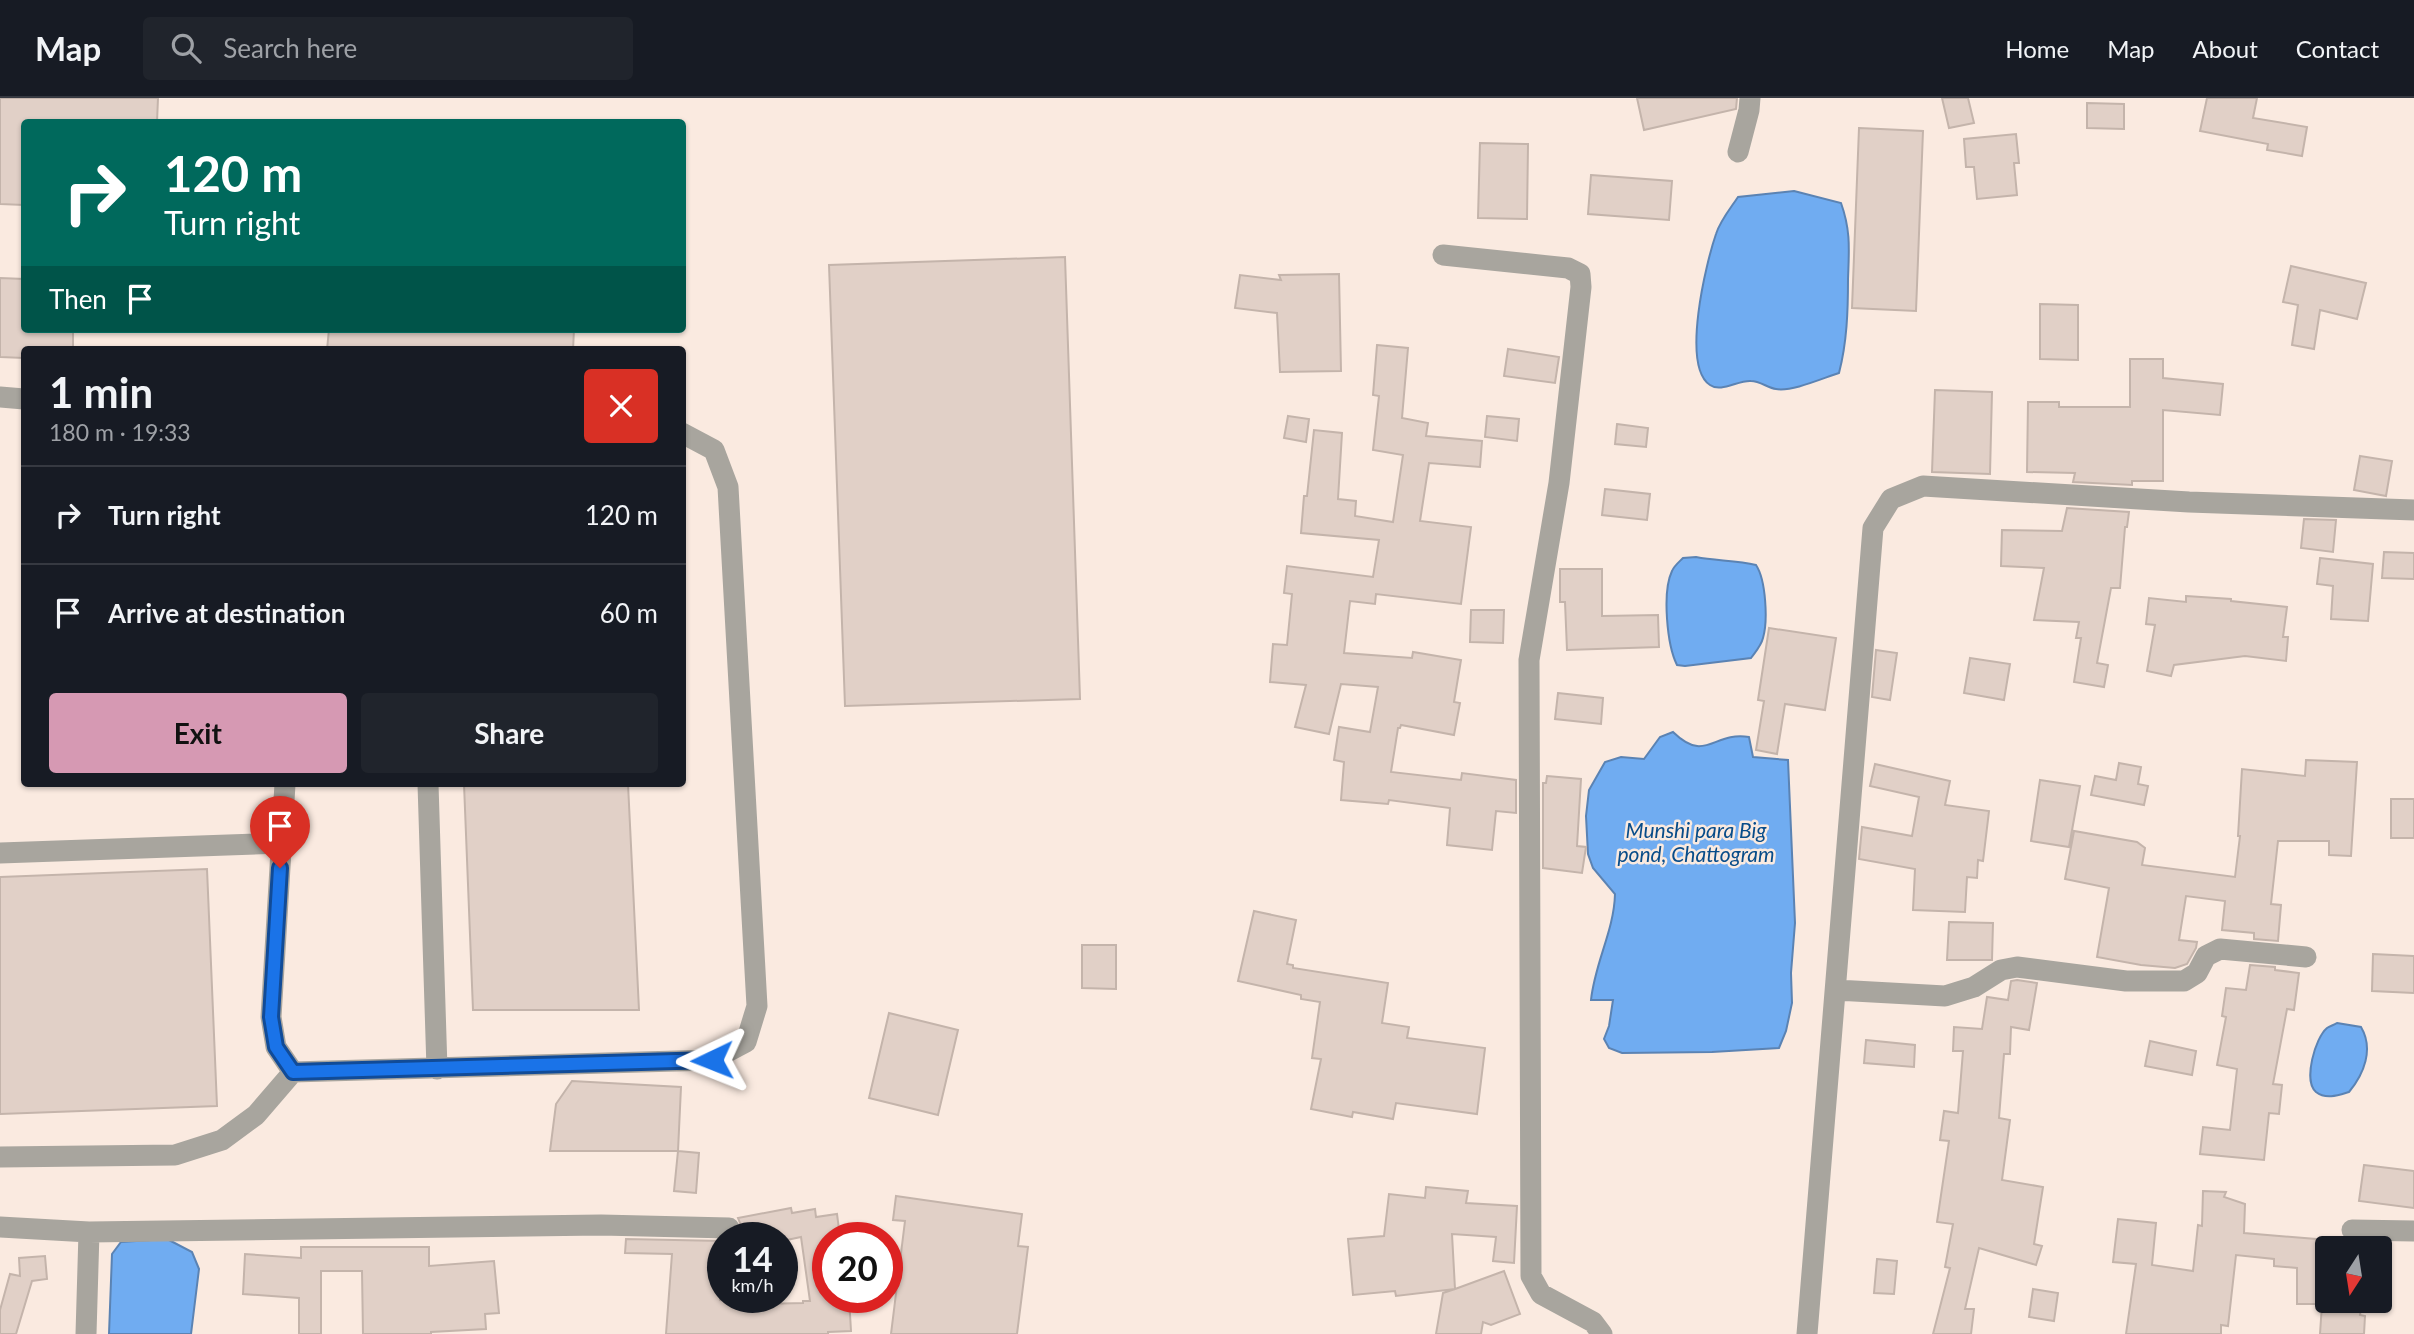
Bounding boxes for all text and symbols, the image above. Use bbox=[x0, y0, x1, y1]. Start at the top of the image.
search box bbox=[143, 17, 633, 80]
text: Map bbox=[35, 28, 101, 68]
icon: search bbox=[167, 29, 205, 67]
text: Search here bbox=[223, 32, 357, 64]
text: Home bbox=[2005, 34, 2069, 63]
text: Map bbox=[2107, 34, 2155, 63]
text: About bbox=[2193, 34, 2258, 63]
text: Contact bbox=[2296, 34, 2379, 63]
text: 120 m bbox=[164, 144, 302, 202]
icon: right bbox=[49, 147, 140, 238]
text: Turn right bbox=[164, 203, 300, 242]
icon: arrive bbox=[121, 280, 159, 318]
text: Then bbox=[49, 283, 107, 315]
text: 1 min bbox=[49, 367, 153, 417]
button: close bbox=[584, 369, 658, 443]
text: 180 m · 19:33 bbox=[49, 418, 191, 446]
icon: right bbox=[49, 496, 87, 534]
text: Turn right bbox=[108, 499, 221, 531]
text: 120 m bbox=[585, 499, 658, 531]
icon: arrive bbox=[49, 594, 87, 632]
text: Arrive at destination bbox=[108, 597, 345, 629]
text: 60 m bbox=[600, 597, 658, 629]
button: Exit bbox=[49, 693, 347, 773]
button: Share bbox=[361, 693, 658, 773]
pin bbox=[250, 796, 310, 868]
icon: arrive bbox=[261, 807, 299, 845]
water label: Munshi para Big pond, Chattogram bbox=[1617, 817, 1775, 866]
position arrow bbox=[675, 1023, 749, 1097]
speed limit sign: 20 bbox=[812, 1222, 903, 1313]
north arrow bbox=[2315, 1236, 2392, 1312]
map controls bbox=[2315, 1236, 2392, 1313]
text: 14 bbox=[732, 1237, 773, 1279]
text: km/h bbox=[731, 1274, 774, 1296]

